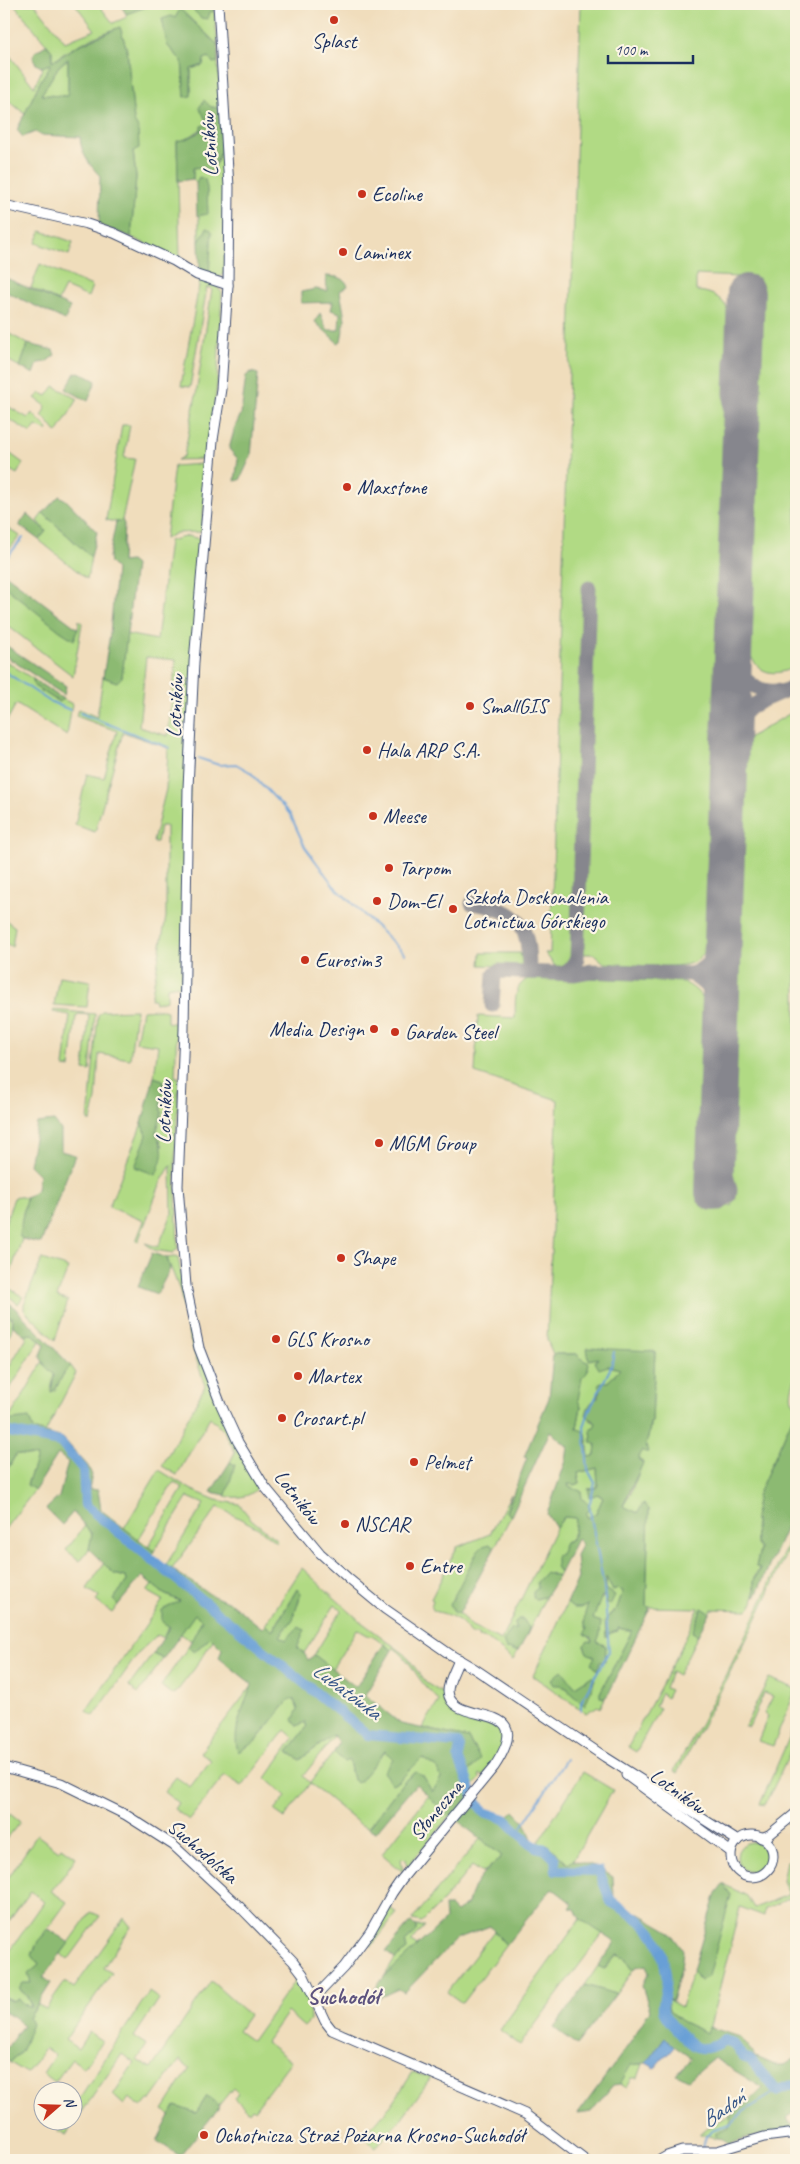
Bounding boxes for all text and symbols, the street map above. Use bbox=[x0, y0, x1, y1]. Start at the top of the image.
marker: Splast bbox=[328, 14, 340, 26]
place label: Splast bbox=[312, 28, 359, 54]
scale bar bbox=[608, 32, 692, 64]
text: 100 m bbox=[615, 41, 649, 60]
street label: Lotników bbox=[194, 111, 224, 177]
place label: Ecoline bbox=[372, 181, 423, 207]
marker: Ecoline bbox=[356, 188, 368, 200]
place label: Laminex bbox=[353, 239, 412, 265]
marker: Laminex bbox=[337, 246, 349, 258]
place label: Maxstone bbox=[357, 474, 427, 500]
marker: Maxstone bbox=[341, 481, 353, 493]
street label: Lotników bbox=[160, 672, 190, 738]
place label: SmallGIS bbox=[480, 693, 550, 719]
marker: SmallGIS bbox=[464, 700, 476, 712]
place label: Hala ARP S.A. bbox=[377, 737, 481, 763]
marker: Hala ARP S.A. bbox=[361, 744, 373, 756]
place label: Meese bbox=[383, 803, 427, 829]
marker: Meese bbox=[367, 810, 379, 822]
place label: Tarpom bbox=[399, 855, 452, 881]
marker: Tarpom bbox=[383, 862, 395, 874]
place label: Szkoła Doskonalenia Lotnictwa Górskiego bbox=[463, 884, 609, 934]
place label: Dom-El bbox=[387, 888, 443, 914]
marker: Dom-El bbox=[371, 895, 383, 907]
marker: Szkoła Doskonalenia Lotnictwa Górskiego bbox=[447, 903, 459, 915]
place label: Eurosim3 bbox=[315, 947, 383, 973]
marker: Eurosim3 bbox=[299, 954, 311, 966]
place label: Media Design bbox=[269, 1016, 365, 1042]
place label: Garden Steel bbox=[405, 1019, 500, 1045]
marker: Media Design bbox=[368, 1023, 380, 1035]
marker: Garden Steel bbox=[389, 1026, 401, 1038]
street label: Lotników bbox=[150, 1078, 178, 1144]
place label: MGM Group bbox=[389, 1130, 477, 1156]
marker: MGM Group bbox=[373, 1137, 385, 1149]
place label: Shape bbox=[351, 1245, 396, 1271]
marker: Shape bbox=[335, 1252, 347, 1264]
place label: GLS Krosno bbox=[286, 1326, 371, 1352]
marker: GLS Krosno bbox=[270, 1333, 282, 1345]
place label: Martex bbox=[308, 1363, 363, 1389]
marker: Martex bbox=[292, 1370, 304, 1382]
place label: Crosart.pl bbox=[292, 1405, 366, 1431]
marker: Crosart.pl bbox=[276, 1412, 288, 1424]
place label: Pelmet bbox=[424, 1449, 474, 1475]
marker: Pelmet bbox=[408, 1456, 420, 1468]
street label: Lotników bbox=[268, 1464, 329, 1531]
place label: NSCAR bbox=[355, 1511, 412, 1537]
marker: NSCAR bbox=[339, 1518, 351, 1530]
place label: Entre bbox=[420, 1553, 464, 1579]
marker: Entre bbox=[404, 1560, 416, 1572]
water label: Lubatówka bbox=[307, 1656, 389, 1727]
street label: Lotników bbox=[645, 1762, 713, 1821]
street label: Słoneczna bbox=[403, 1773, 470, 1845]
street label: Suchodolska bbox=[162, 1813, 245, 1890]
district label: Suchodół bbox=[307, 1981, 384, 2011]
water label: Badoń bbox=[696, 2081, 755, 2134]
north arrow bbox=[32, 2082, 82, 2132]
text: N bbox=[60, 2095, 80, 2111]
place label: Ochotnicza Straż Pożarna Krosno-Suchodół bbox=[214, 2122, 529, 2148]
marker: Ochotnicza Straż Pożarna Krosno-Suchodół bbox=[198, 2129, 210, 2141]

